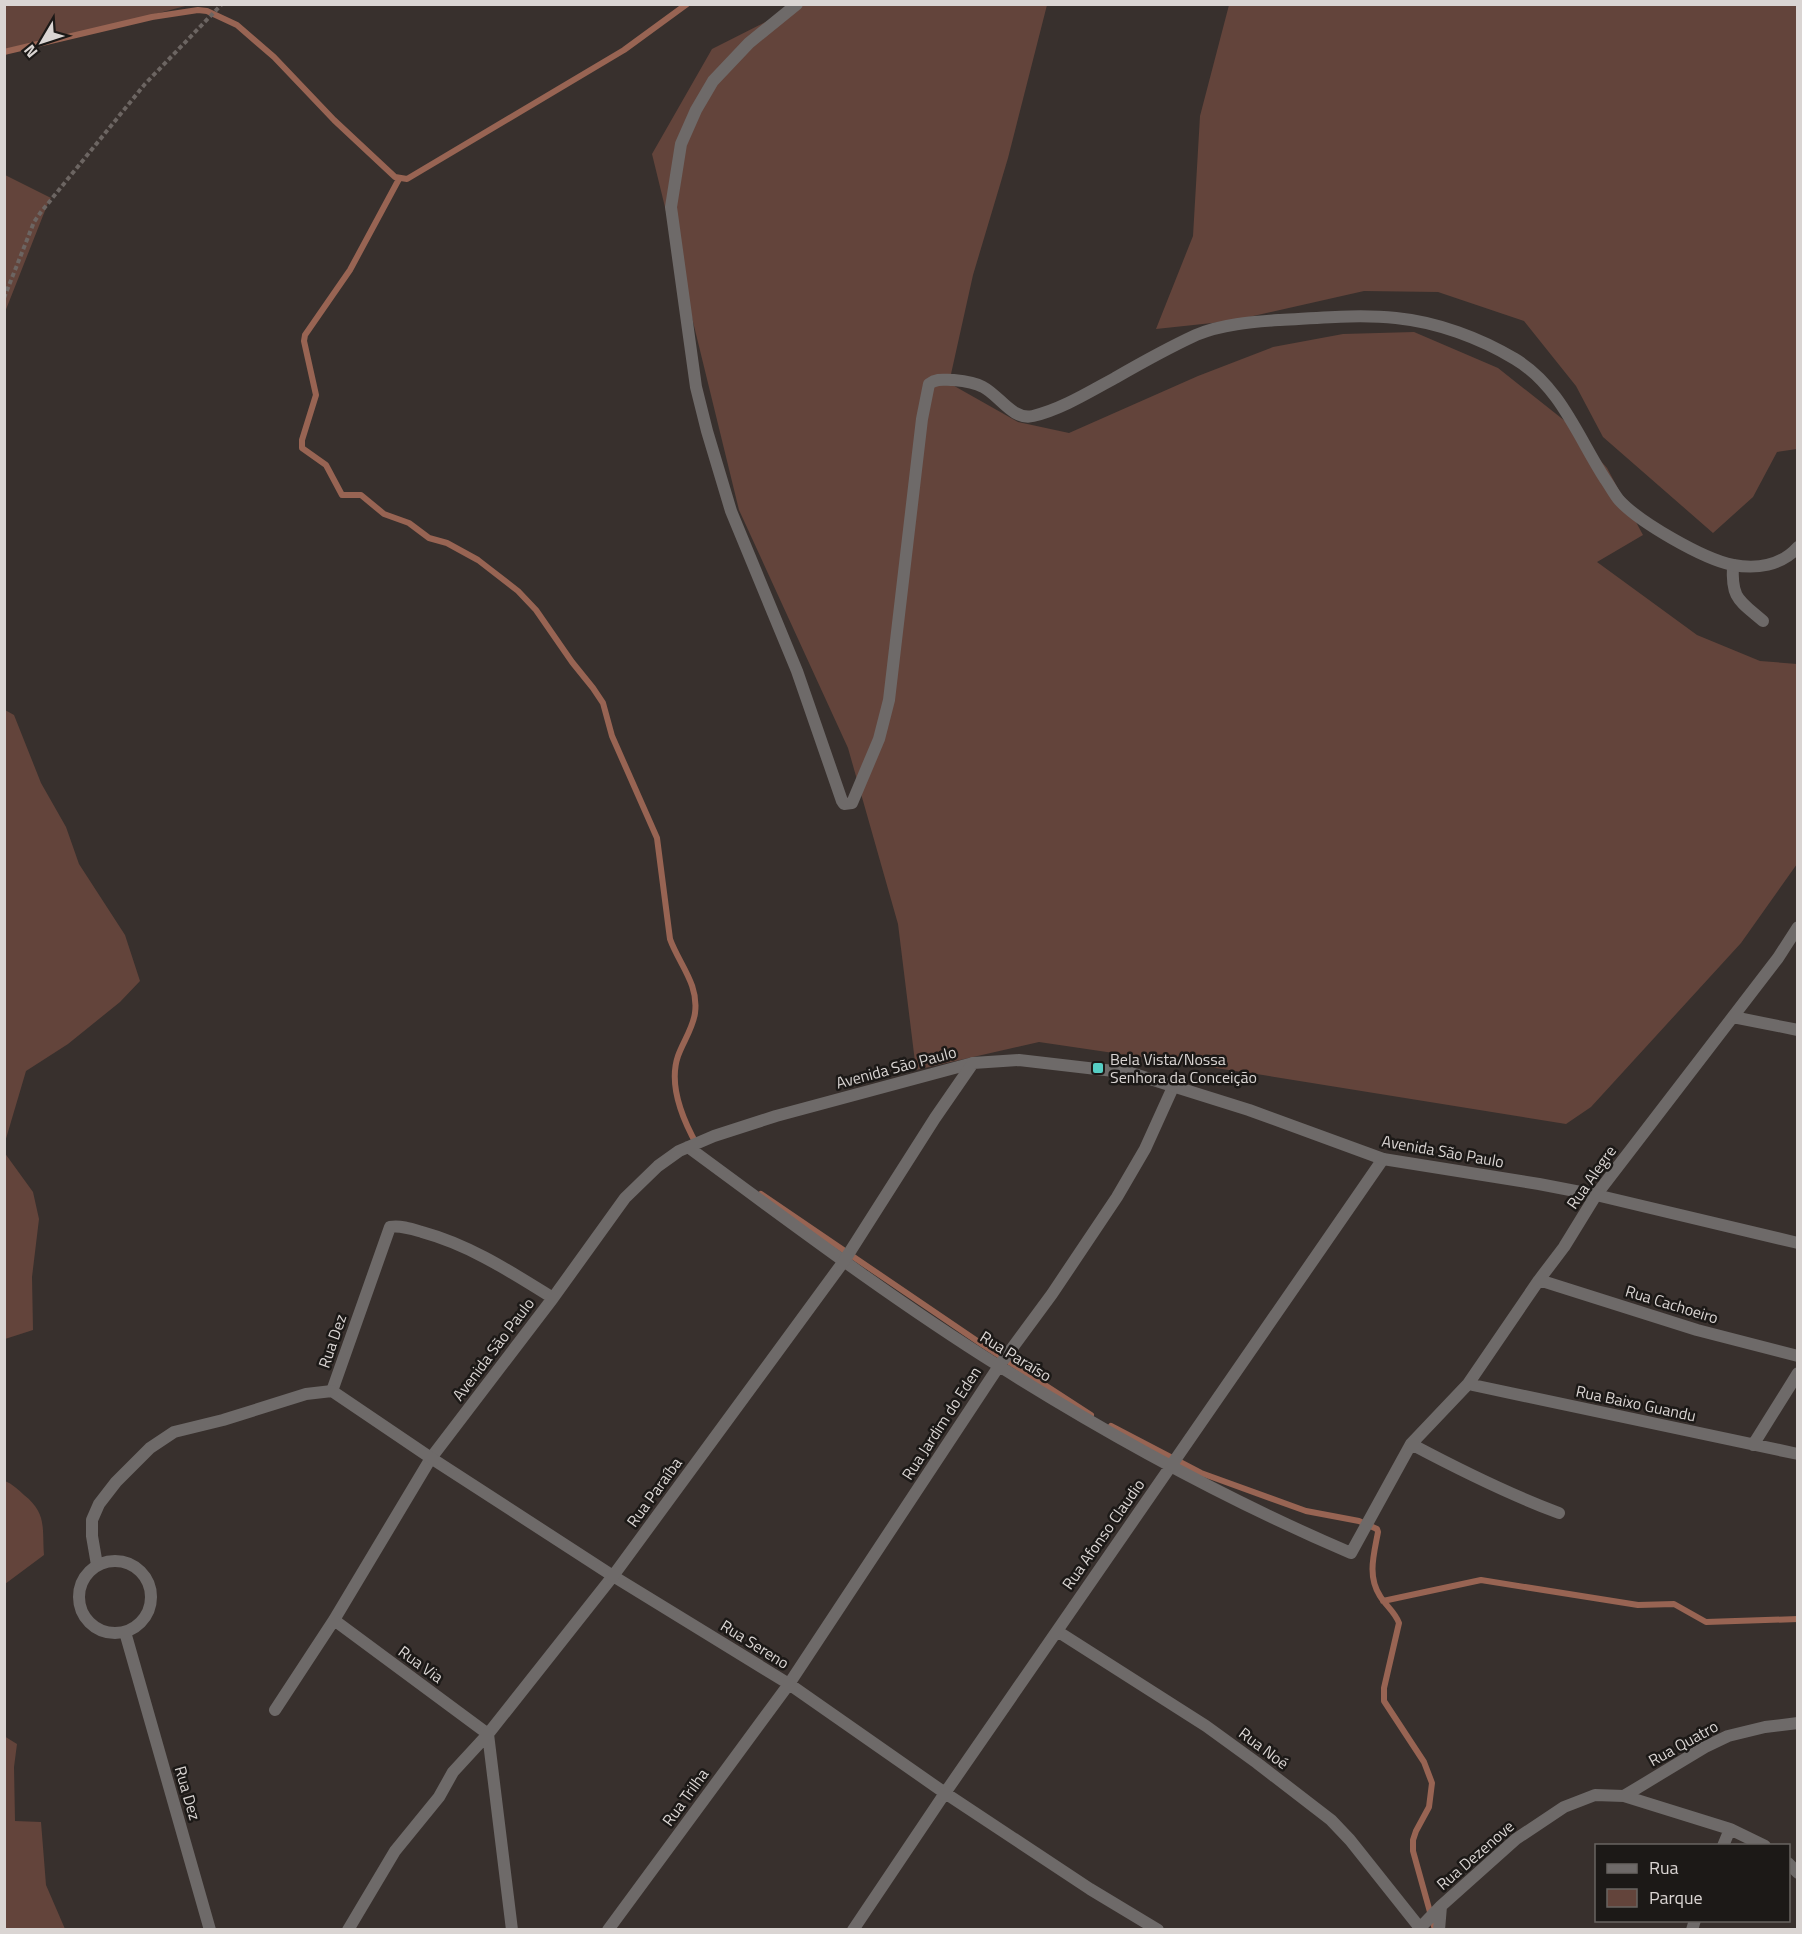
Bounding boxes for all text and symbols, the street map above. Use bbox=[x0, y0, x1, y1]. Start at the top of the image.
north arrow bbox=[12, 12, 72, 72]
text: N bbox=[18, 40, 43, 63]
street label: Avenida São Paulo bbox=[833, 1039, 959, 1095]
place label: Bela Vista/Nossa Senhora da Conceição bbox=[1110, 1047, 1257, 1089]
marker: Bela Vista/Nossa Senhora da Conceição bbox=[1091, 1061, 1105, 1075]
street label: Avenida São Paulo bbox=[1380, 1128, 1506, 1174]
street label: Rua Alegre bbox=[1560, 1140, 1622, 1214]
street label: Rua Cachoeiro bbox=[1623, 1278, 1721, 1330]
street label: Avenida São Paulo bbox=[446, 1292, 540, 1406]
street label: Rua Dez bbox=[312, 1311, 352, 1371]
street label: Rua Paraíso bbox=[976, 1325, 1056, 1387]
street label: Rua Jardim do Eden bbox=[895, 1362, 987, 1484]
street label: Rua Baixo Guandu bbox=[1574, 1379, 1698, 1427]
street label: Rua Paraíba bbox=[621, 1452, 687, 1532]
street label: Rua Afonso Claudio bbox=[1056, 1474, 1150, 1594]
street label: Rua Sereno bbox=[716, 1613, 794, 1675]
street label: Rua Via bbox=[393, 1639, 449, 1689]
street label: Rua Quatro bbox=[1644, 1714, 1722, 1772]
street label: Rua Noé bbox=[1234, 1721, 1294, 1775]
street label: Rua Dez bbox=[169, 1763, 207, 1823]
street label: Rua Trilha bbox=[656, 1763, 714, 1831]
street label: Rua Dezenove bbox=[1431, 1814, 1519, 1896]
legend bbox=[1595, 1844, 1790, 1922]
text: Rua bbox=[1649, 1854, 1679, 1881]
text: Parque bbox=[1649, 1884, 1703, 1911]

